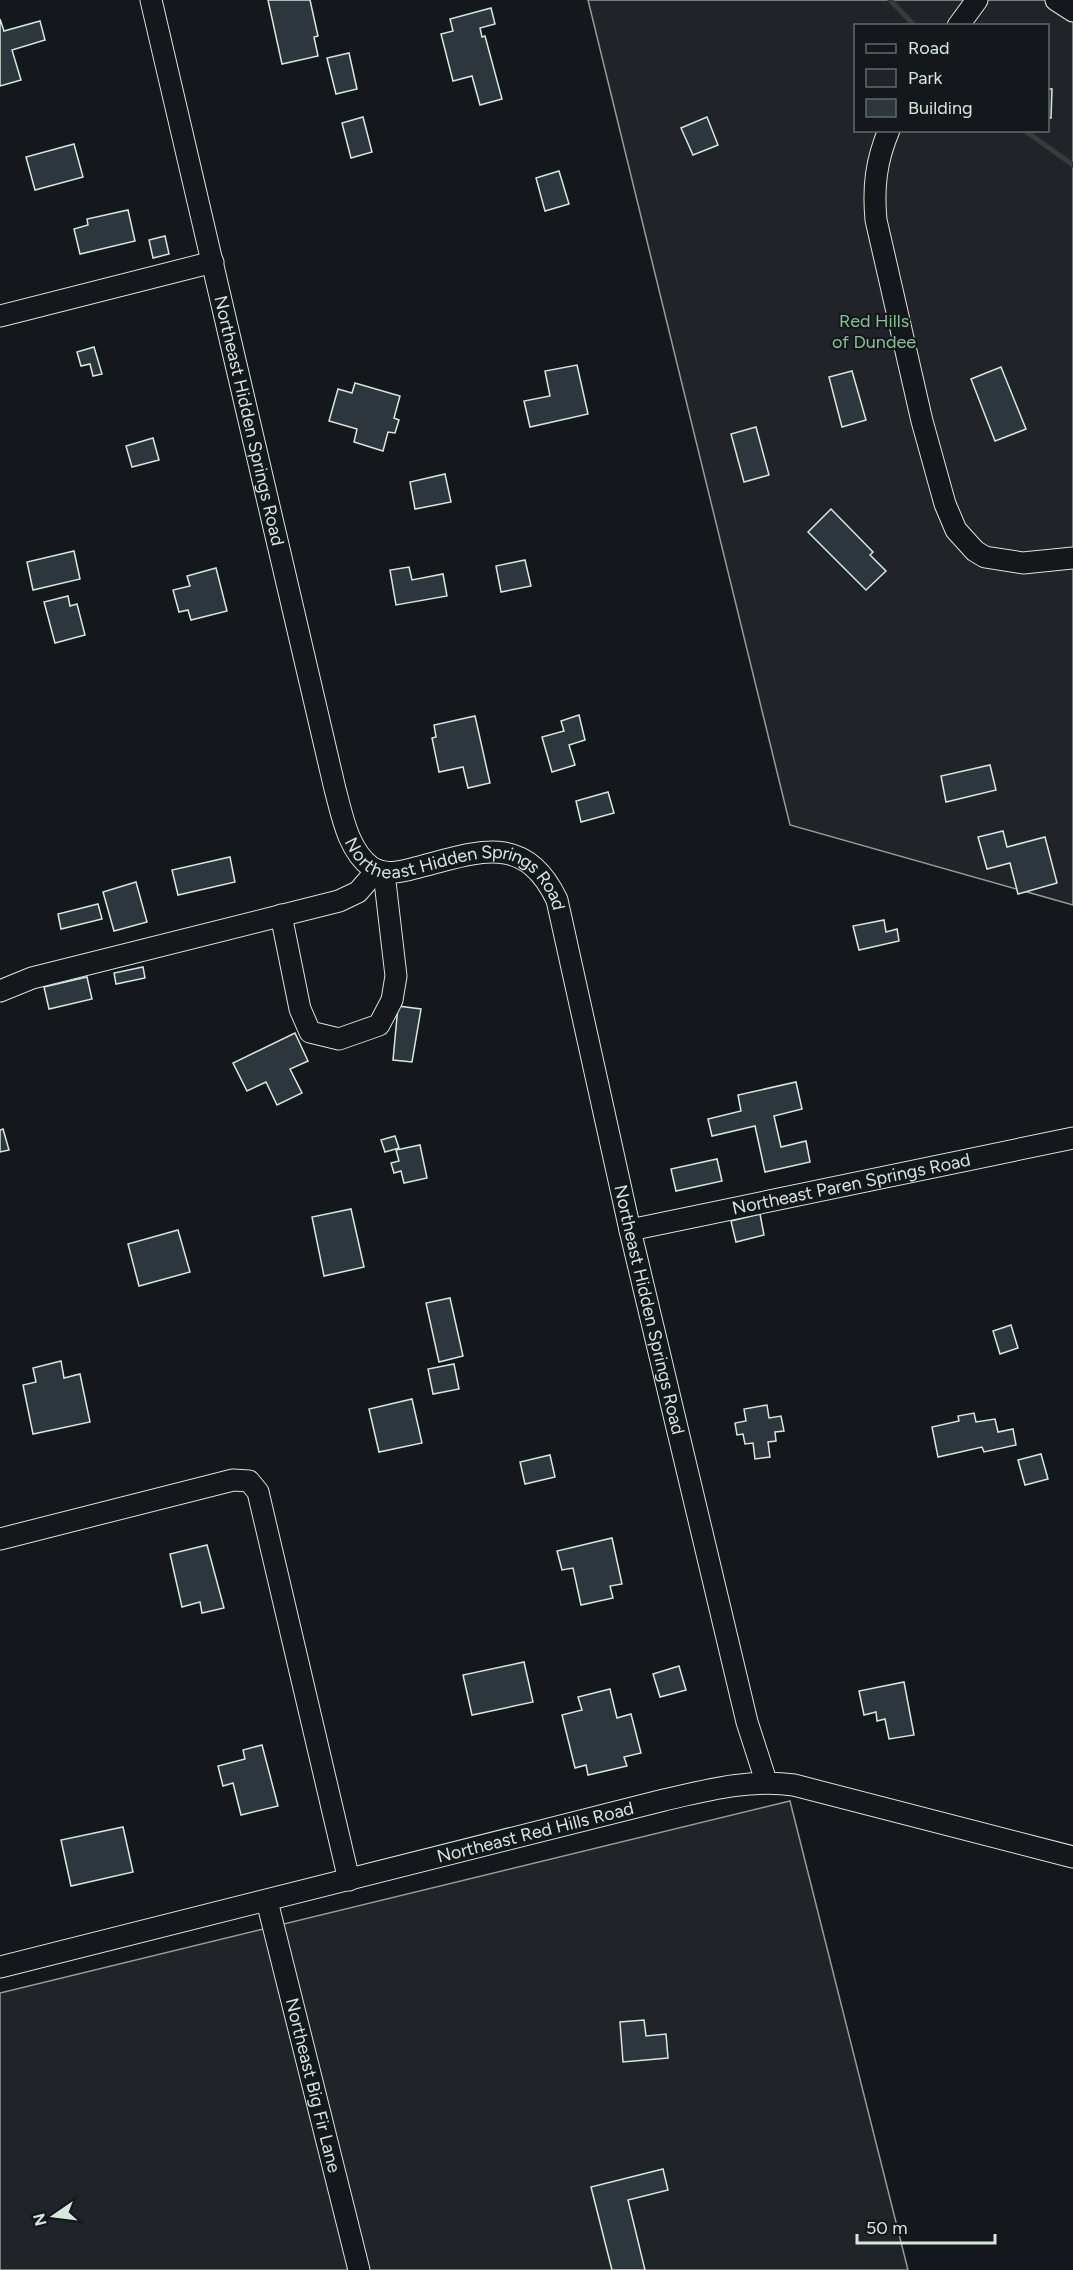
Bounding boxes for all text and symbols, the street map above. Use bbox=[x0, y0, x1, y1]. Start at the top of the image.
legend bbox=[854, 24, 1049, 132]
text: Road bbox=[908, 37, 949, 59]
text: Park bbox=[908, 67, 943, 89]
text: Building bbox=[908, 97, 973, 119]
street label: Northeast Hidden Springs Road bbox=[209, 293, 289, 548]
park label: Red Hills of Dundee bbox=[832, 310, 916, 353]
street label: Northeast Hidden Springs Road bbox=[340, 834, 570, 912]
street label: Northeast Paren Springs Road bbox=[730, 1149, 972, 1220]
street label: Northeast Hidden Springs Road bbox=[609, 1183, 689, 1437]
street label: Northeast Red Hills Road bbox=[435, 1797, 636, 1868]
street label: Northeast Big Fir Lane bbox=[281, 1996, 345, 2175]
north arrow bbox=[24, 2186, 84, 2246]
scale bar bbox=[857, 2207, 995, 2245]
text: N bbox=[29, 2211, 51, 2228]
text: 50 m bbox=[866, 2217, 908, 2239]

